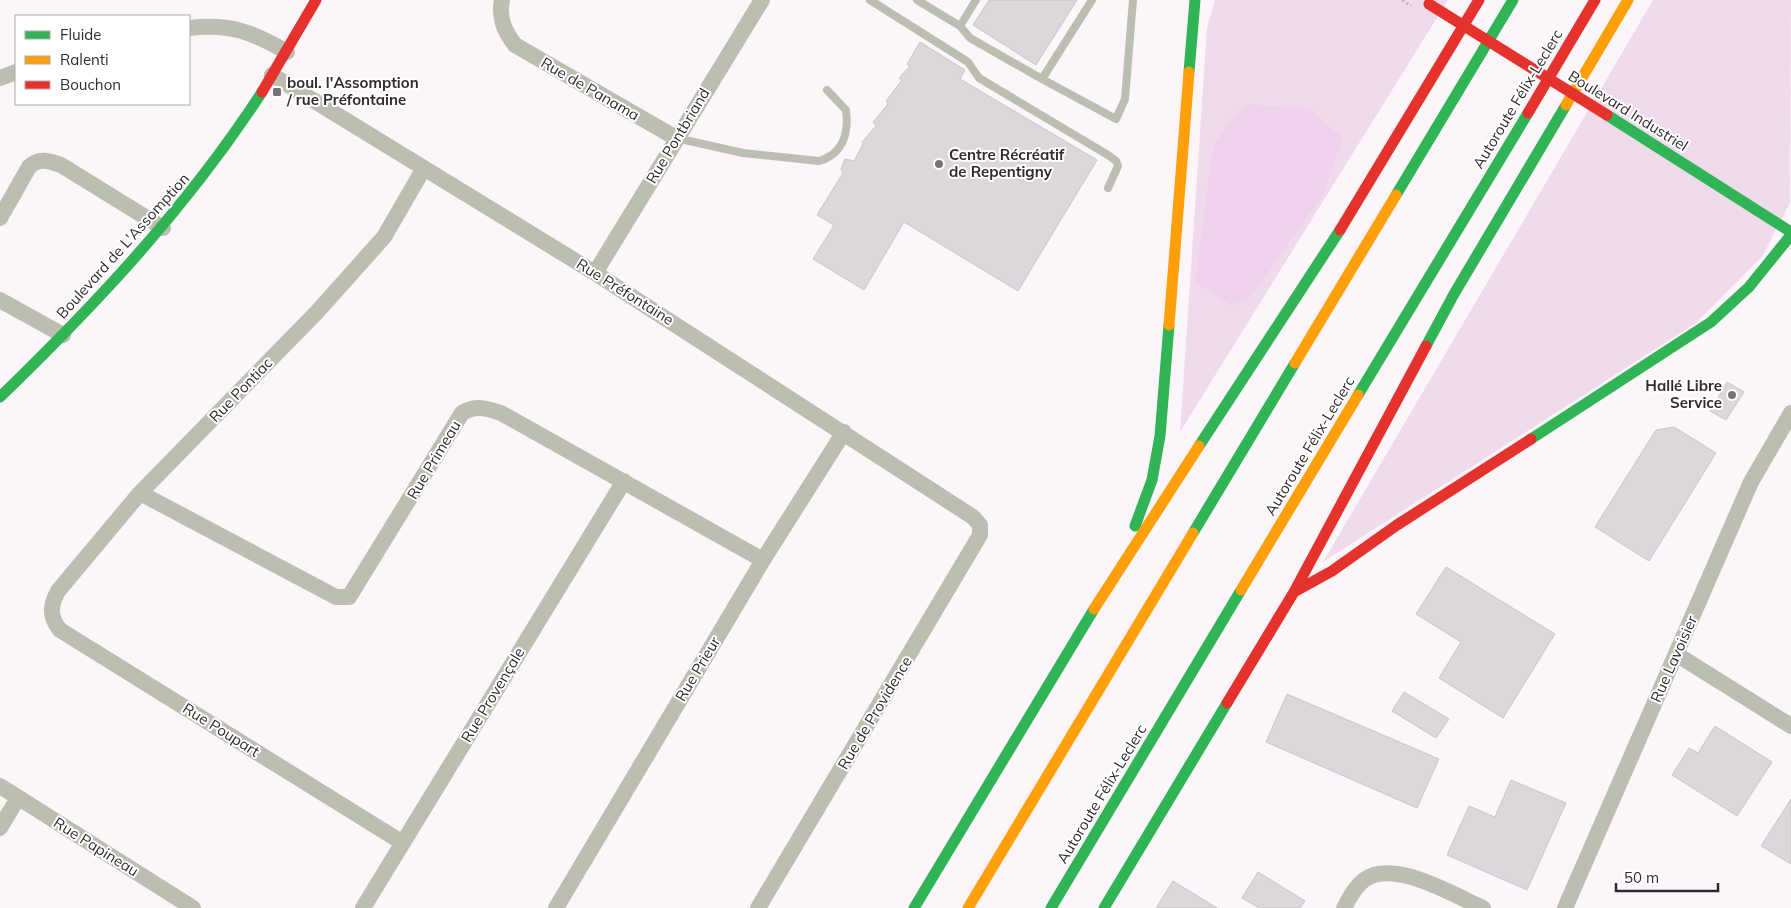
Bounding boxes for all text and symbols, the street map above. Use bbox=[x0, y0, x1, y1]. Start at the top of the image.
legend bbox=[15, 15, 190, 105]
text: Fluide bbox=[60, 25, 101, 44]
street label: Autoroute Félix-Leclerc bbox=[1469, 26, 1567, 172]
text: Ralenti bbox=[60, 50, 109, 69]
street label: Rue de Panama bbox=[538, 53, 643, 124]
street label: Boulevard Industriel bbox=[1565, 66, 1692, 155]
place label: boul. l'Assomption / rue Préfontaine bbox=[286, 73, 419, 109]
text: Bouchon bbox=[60, 75, 121, 94]
street label: Rue Pontbriand bbox=[642, 85, 714, 187]
marker: boul. l'Assomption / rue Préfontaine bbox=[271, 86, 283, 98]
place label: Centre Récréatif de Repentigny bbox=[949, 145, 1065, 181]
marker: Centre Récréatif de Repentigny bbox=[933, 158, 945, 170]
street label: Boulevard de L'Assomption bbox=[52, 169, 193, 322]
street label: Rue Préfontaine bbox=[573, 254, 677, 329]
street label: Rue Pontiac bbox=[205, 353, 276, 426]
street label: Autoroute Félix-Leclerc bbox=[1261, 373, 1359, 519]
place label: Hallé Libre Service bbox=[1645, 376, 1722, 412]
marker: Hallé Libre Service bbox=[1726, 389, 1738, 401]
street label: Rue Primeau bbox=[403, 417, 465, 503]
street label: Rue Lavoisier bbox=[1646, 612, 1701, 705]
street label: Rue Prieur bbox=[671, 633, 725, 705]
street label: Rue Provençale bbox=[457, 644, 528, 746]
street label: Rue de Providence bbox=[833, 653, 916, 773]
street label: Rue Poupart bbox=[179, 699, 263, 761]
street label: Autoroute Félix-Leclerc bbox=[1053, 721, 1151, 867]
street label: Rue Papineau bbox=[50, 813, 142, 880]
scale bar bbox=[1616, 860, 1718, 892]
text: 50 m bbox=[1624, 868, 1659, 887]

